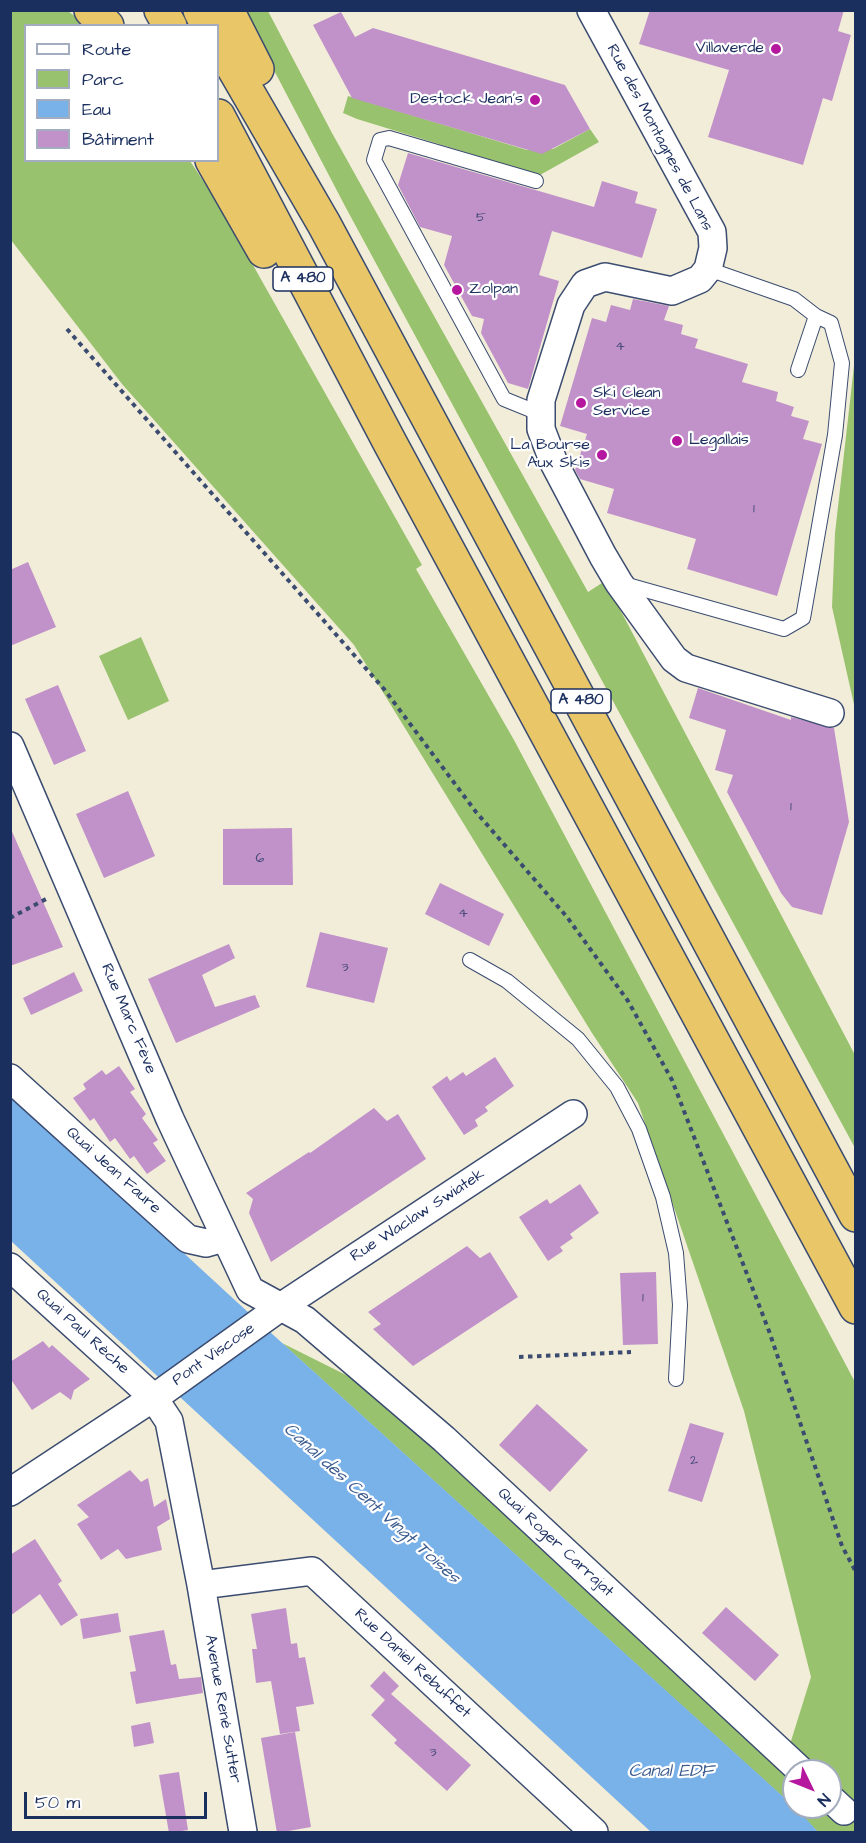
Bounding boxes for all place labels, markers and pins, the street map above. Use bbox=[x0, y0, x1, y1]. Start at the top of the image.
place label: Villaverde bbox=[696, 39, 764, 59]
marker: Villaverde bbox=[769, 42, 783, 56]
place label: Destock Jean's bbox=[410, 90, 523, 110]
marker: Destock Jean's bbox=[528, 93, 542, 107]
place label: Zolpan bbox=[469, 280, 518, 300]
marker: Zolpan bbox=[450, 283, 464, 297]
place label: Ski Clean Service bbox=[593, 384, 661, 422]
marker: Ski Clean Service bbox=[574, 396, 588, 410]
place label: Legallais bbox=[689, 431, 749, 451]
marker: Legallais bbox=[670, 434, 684, 448]
place label: La Bourse Aux Skis bbox=[510, 436, 590, 474]
marker: La Bourse Aux Skis bbox=[595, 448, 609, 462]

